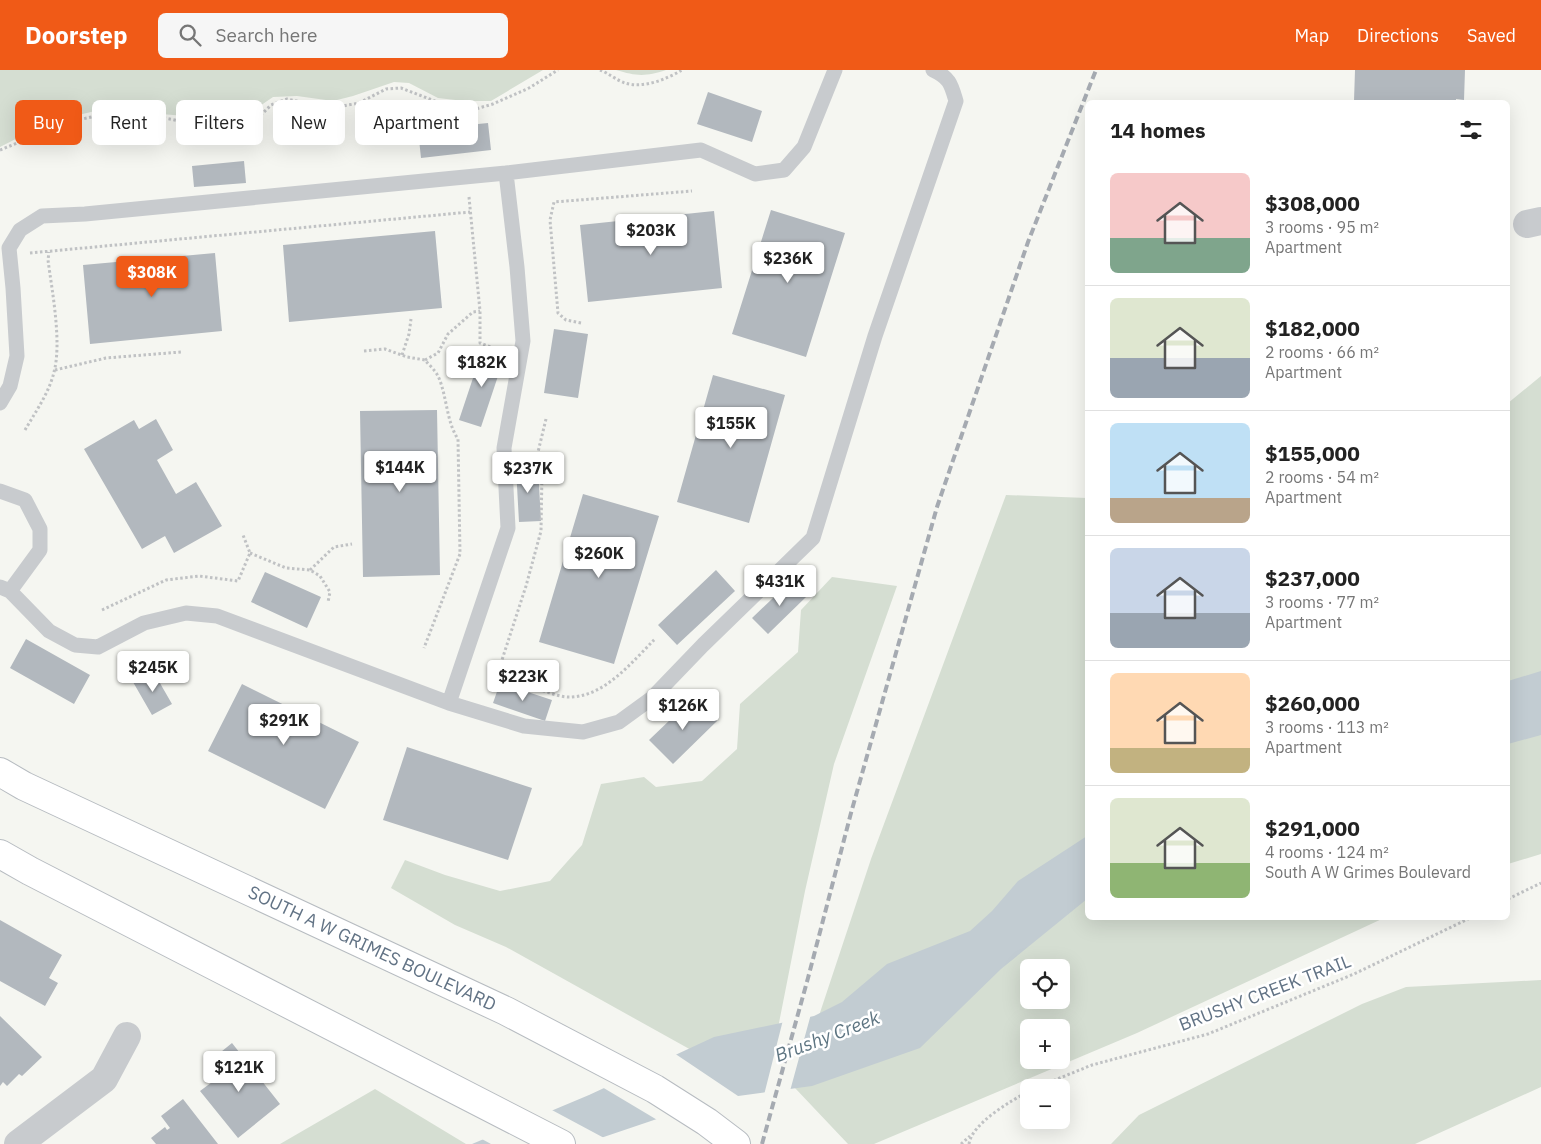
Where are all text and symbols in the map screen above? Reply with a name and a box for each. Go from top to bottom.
search box [158,13,508,58]
text: Doorstep [25,19,128,51]
icon: search [176,21,204,49]
text: Search here [216,23,317,47]
text: Map [1294,24,1329,47]
text: Directions [1357,24,1439,47]
text: Saved [1467,24,1516,47]
chip: Buy [15,100,82,145]
chip: Rent [92,100,166,145]
chip: Filters [176,100,263,145]
chip: New [273,100,345,145]
chip: Apartment [355,100,478,145]
text: 14 homes [1110,116,1206,144]
icon: filters [1457,116,1485,144]
text: $308,000 [1265,189,1360,217]
icon: home [1150,193,1210,253]
pin: $203K [616,214,686,256]
text: 3 rooms · 95 m² [1265,217,1379,237]
text: $203K [626,220,676,240]
text: Apartment [1265,237,1342,257]
pin: $236K [753,242,823,284]
text: $236K [763,248,813,268]
pin: $308K [117,256,187,298]
text: $308K [127,262,177,282]
text: $182,000 [1265,314,1360,342]
icon: home [1150,318,1210,378]
text: 2 rooms · 66 m² [1265,342,1379,362]
pin: $182K [447,346,517,388]
text: $182K [457,352,507,372]
text: Apartment [1265,362,1342,382]
pin: $155K [696,406,766,449]
text: $155K [706,413,756,433]
text: $155,000 [1265,439,1360,467]
icon: home [1150,443,1210,503]
pin: $144K [365,450,435,493]
pin: $237K [493,452,563,494]
text: $144K [375,457,425,477]
text: $237K [503,458,553,478]
text: 2 rooms · 54 m² [1265,467,1379,487]
text: Apartment [1265,487,1342,507]
pin: $260K [564,536,634,579]
text: $260K [574,543,624,563]
pin: $431K [745,564,815,607]
text: $237,000 [1265,564,1360,592]
icon: home [1150,568,1210,628]
text: $431K [755,571,805,591]
text: 3 rooms · 77 m² [1265,592,1379,612]
text: Apartment [1265,612,1342,632]
pin: $245K [118,650,188,693]
text: $245K [128,657,178,677]
pin: $223K [488,660,558,702]
text: $223K [498,666,548,686]
pin: $126K [648,688,718,731]
text: $260,000 [1265,689,1360,717]
icon: home [1150,693,1210,753]
text: $126K [658,695,708,715]
pin: $291K [249,704,319,746]
text: $291K [259,710,309,730]
text: 3 rooms · 113 m² [1265,717,1389,737]
text: Apartment [1265,737,1342,757]
text: $291,000 [1265,814,1360,842]
icon: home [1150,818,1210,878]
text: 4 rooms · 124 m² [1265,842,1389,862]
text: South A W Grimes Boulevard [1265,862,1471,882]
street label: SOUTH A W GRIMES BOULEVARD [245,880,500,1016]
street label: BRUSHY CREEK TRAIL [1176,949,1354,1036]
map controls [1020,959,1070,1129]
button: locate [1020,959,1070,1009]
water label: Brushy Creek [771,1005,884,1067]
button: + [1020,1019,1070,1069]
pin: $121K [204,1050,274,1093]
text: $121K [214,1057,264,1077]
button: − [1020,1079,1070,1129]

